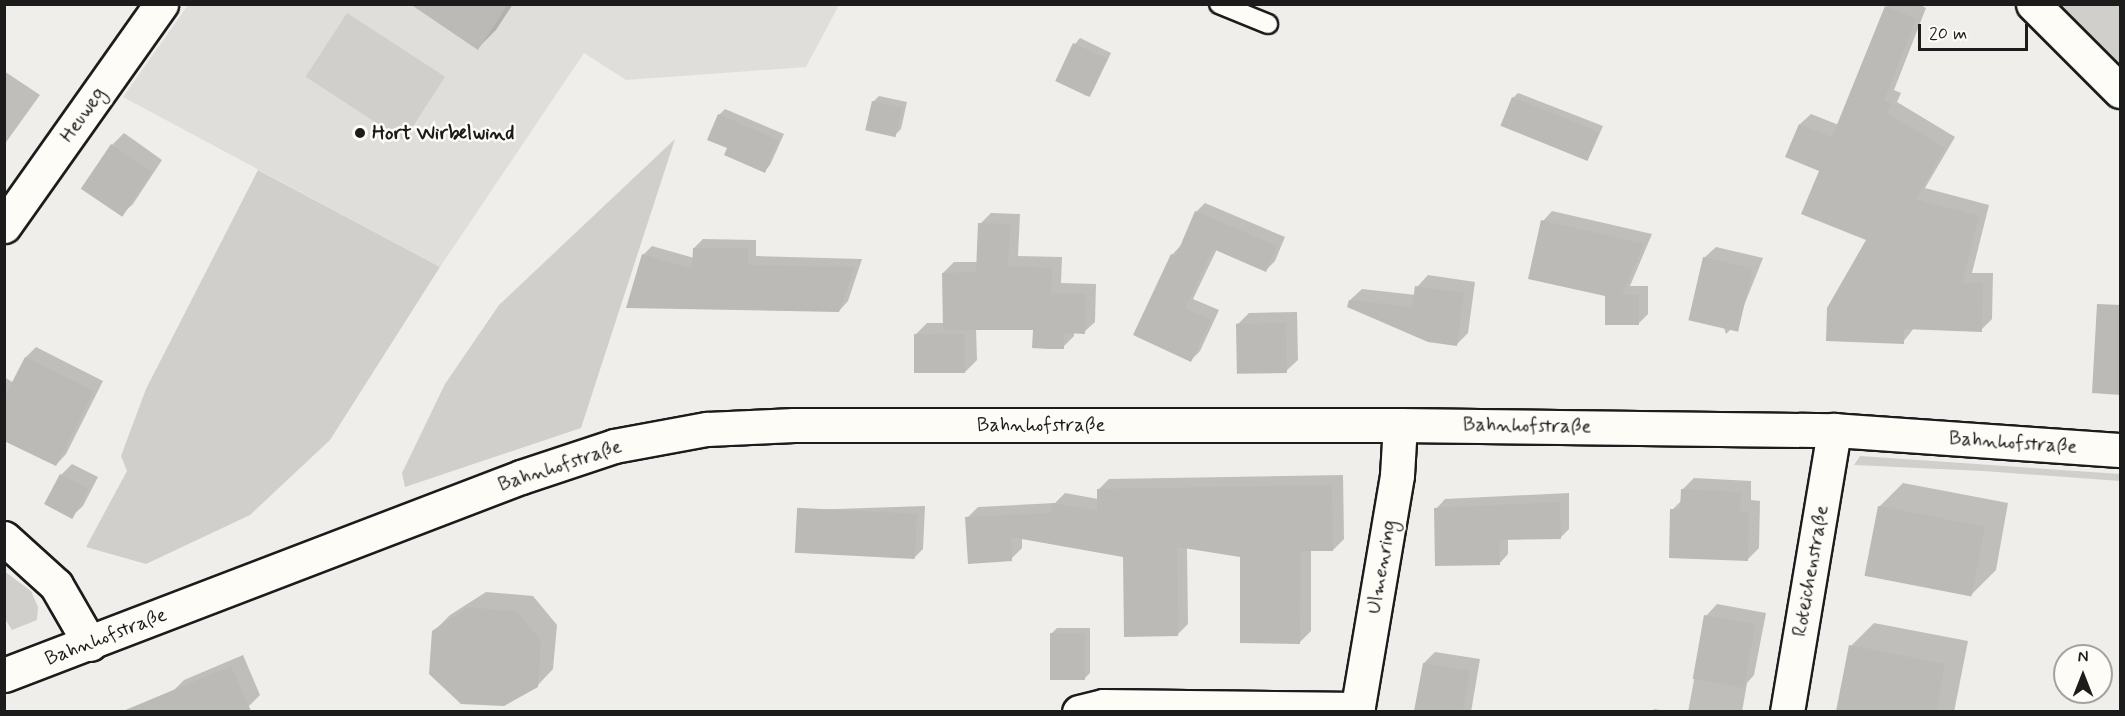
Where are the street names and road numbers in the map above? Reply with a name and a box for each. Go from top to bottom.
street label: Heuweg [55,83,111,147]
street label: Bahnhofstraße [977,413,1105,437]
street label: Bahnhofstraße [1463,413,1591,439]
street label: Bahnhofstraße [1948,427,2078,459]
street label: Bahnhofstraße [495,435,625,497]
street label: Roteichenstraße [1788,503,1834,639]
street label: Ulmenring [1362,518,1402,616]
street label: Bahnhofstraße [42,603,170,671]

